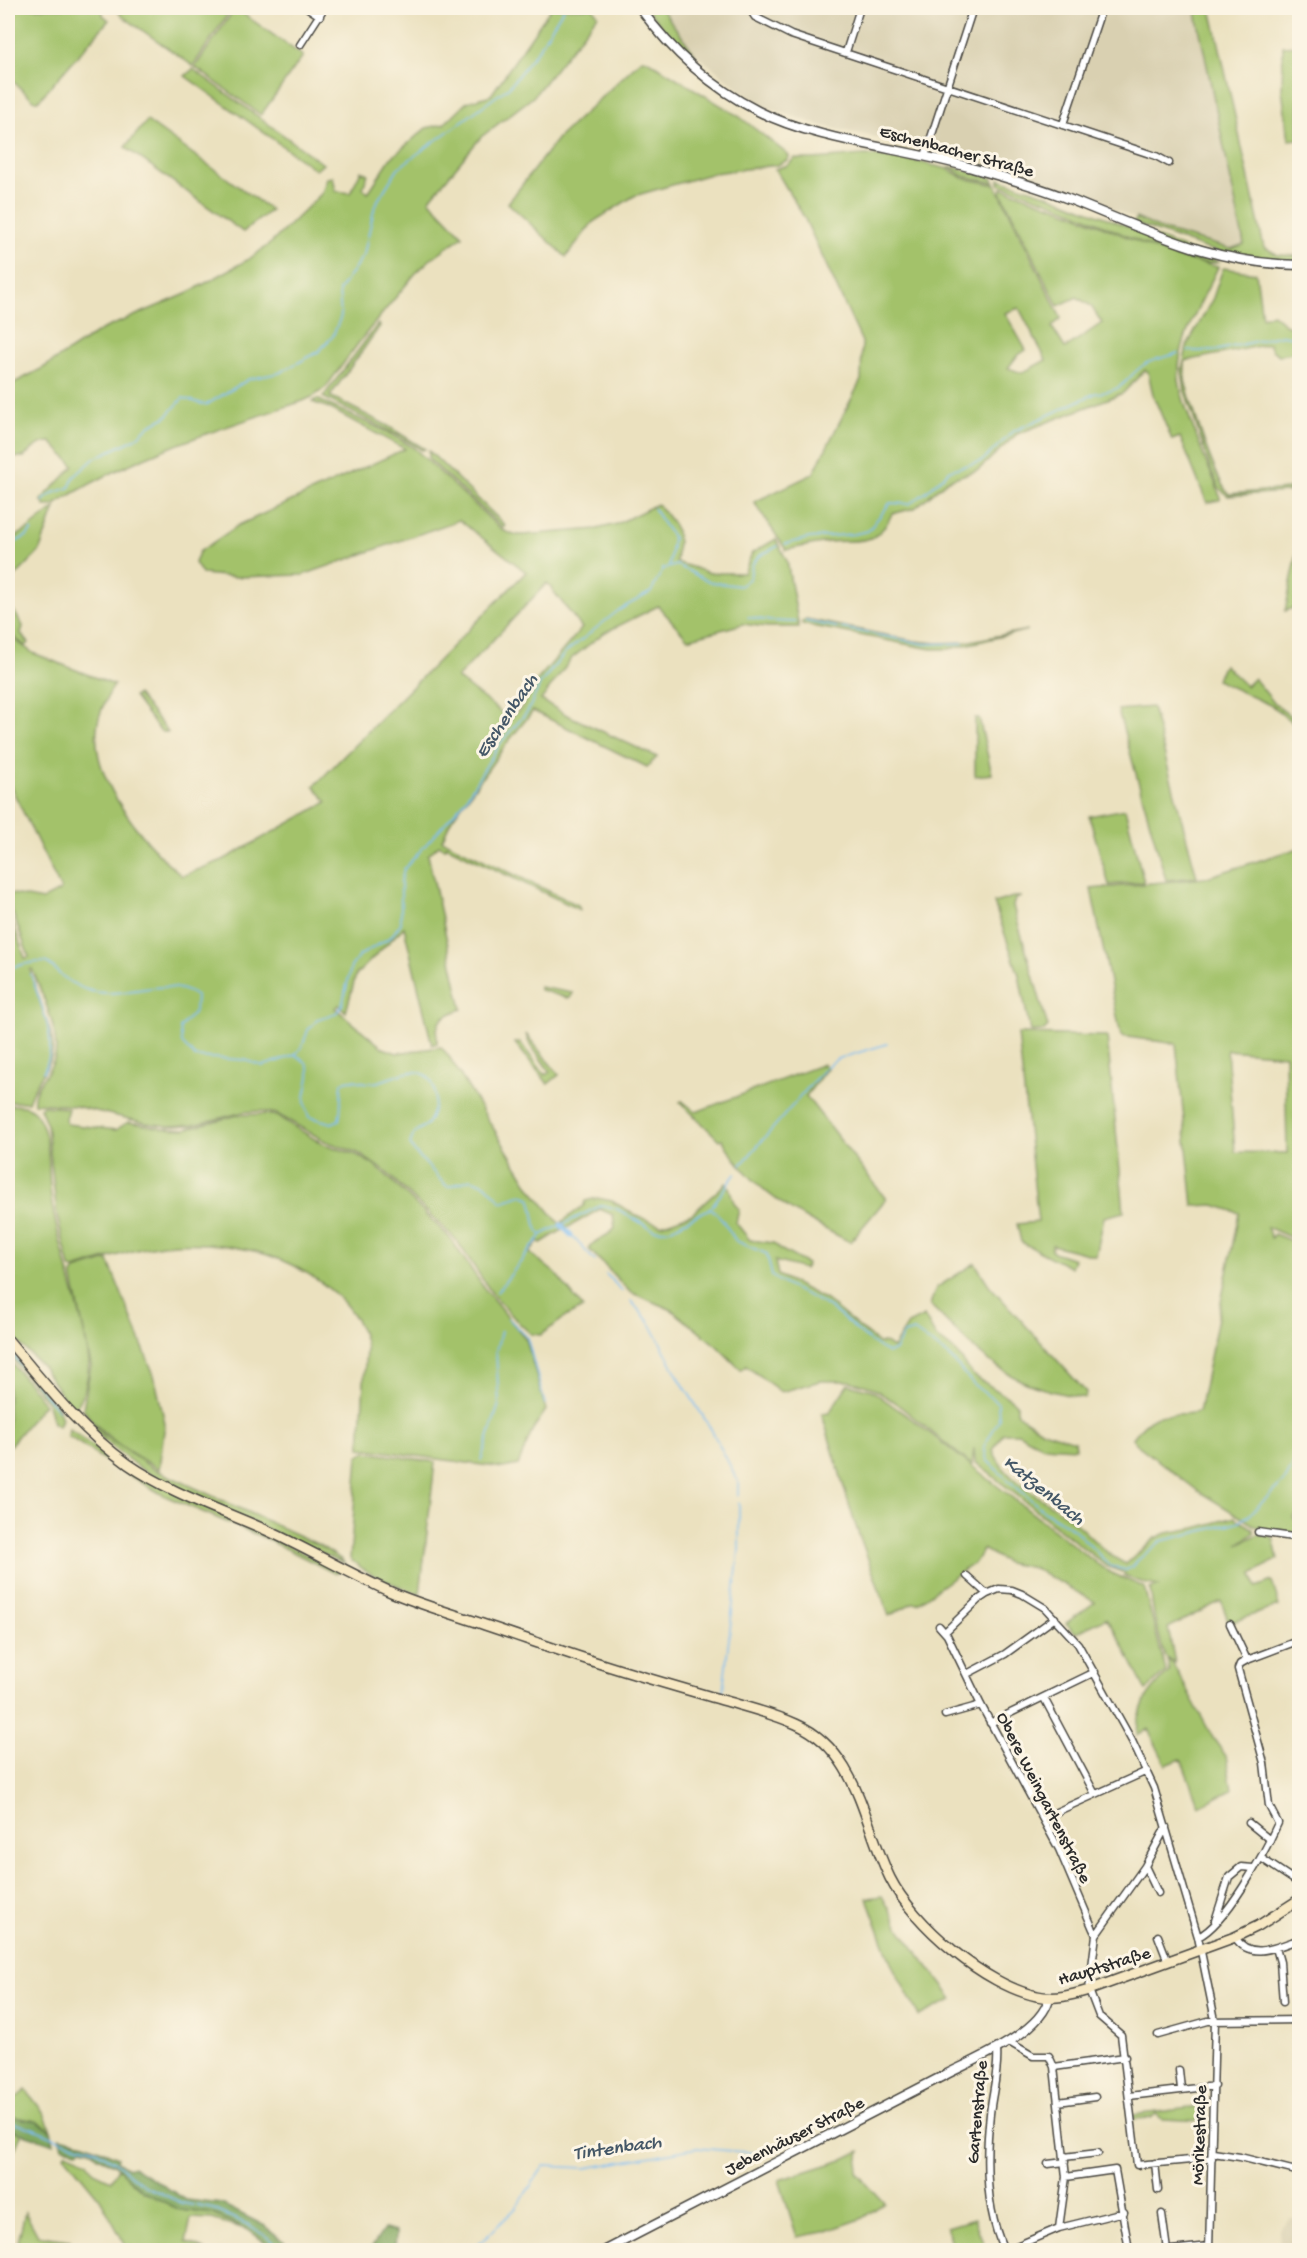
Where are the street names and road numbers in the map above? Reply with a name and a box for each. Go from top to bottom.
street label: Eschenbacher Straße [877,122,1037,183]
street label: Obere Weingartenstraße [991,1709,1095,1888]
street label: Hauptstraße [1056,1943,1154,1991]
street label: Gartenstraße [964,2059,994,2165]
street label: Mörikestraße [1188,2084,1213,2185]
street label: Jebenhäuser Straße [722,2093,869,2181]

